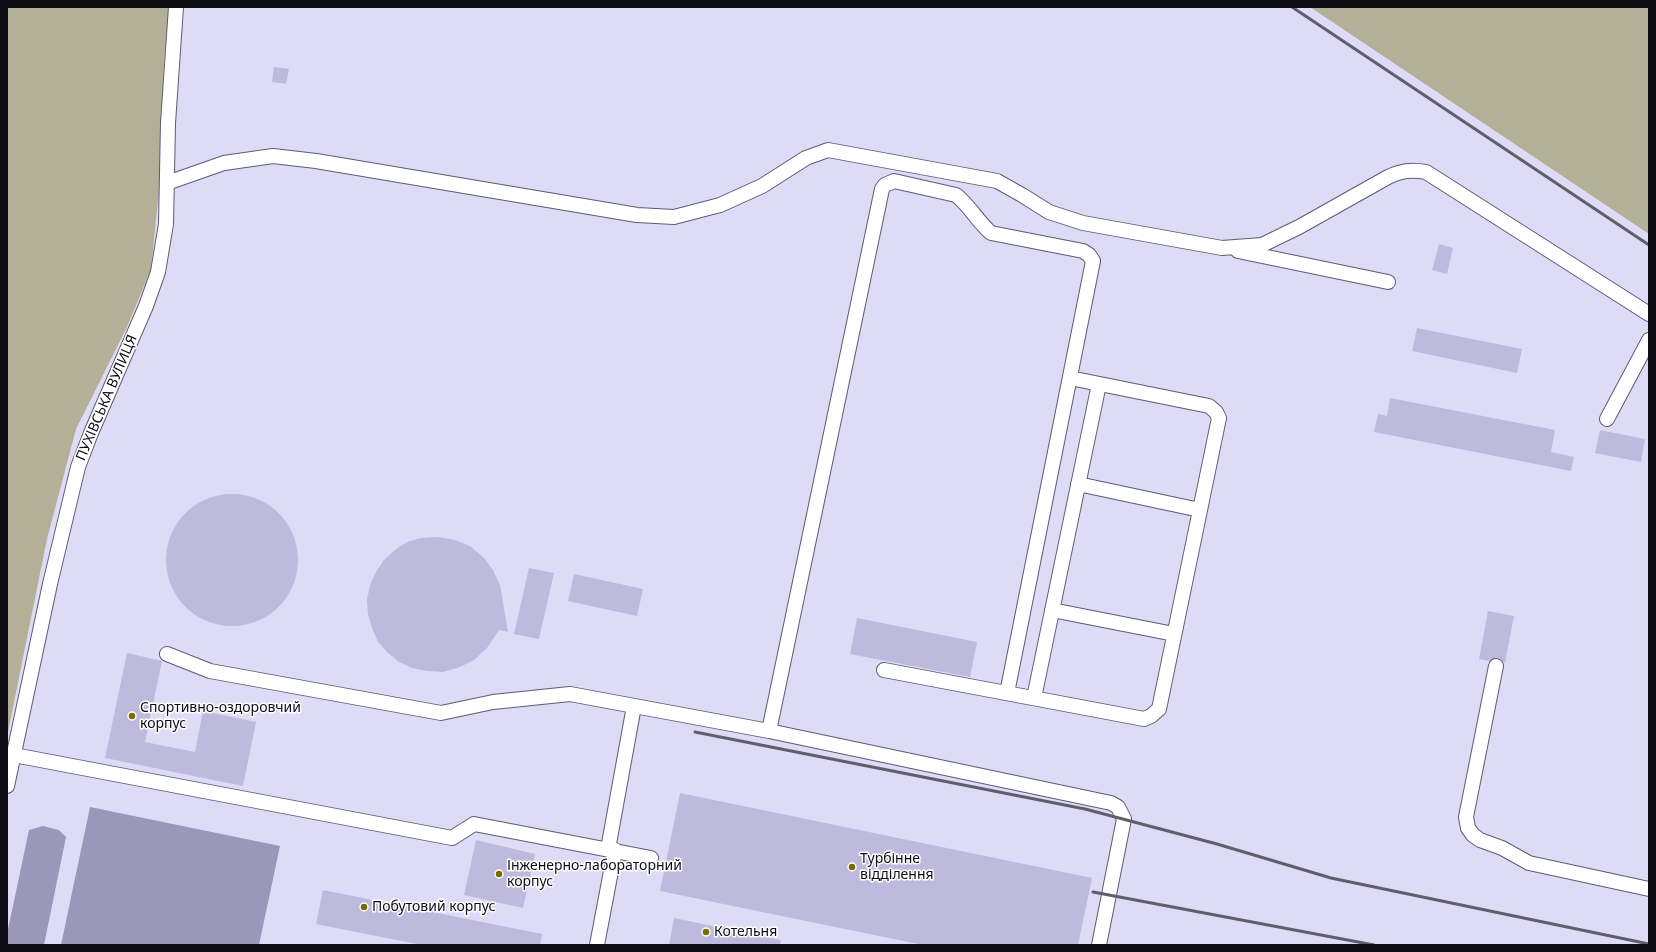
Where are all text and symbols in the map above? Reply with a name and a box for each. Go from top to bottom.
street label: ПУХІВСЬКА ВУЛИЦЯ [73,333,141,463]
place label: Спортивно-оздоровчий корпус [140,700,301,732]
marker: Спортивно-оздоровчий корпус [127,711,137,721]
place label: Турбінне відділення [860,851,934,884]
place label: Інженерно-лабораторний корпус [507,858,682,890]
marker: Турбінне відділення [847,862,857,872]
marker: Інженерно-лабораторний корпус [494,869,504,879]
place label: Побутовий корпус [372,899,495,915]
marker: Побутовий корпус [359,902,369,912]
place label: Котельня [714,924,777,940]
marker: Котельня [701,927,711,937]

